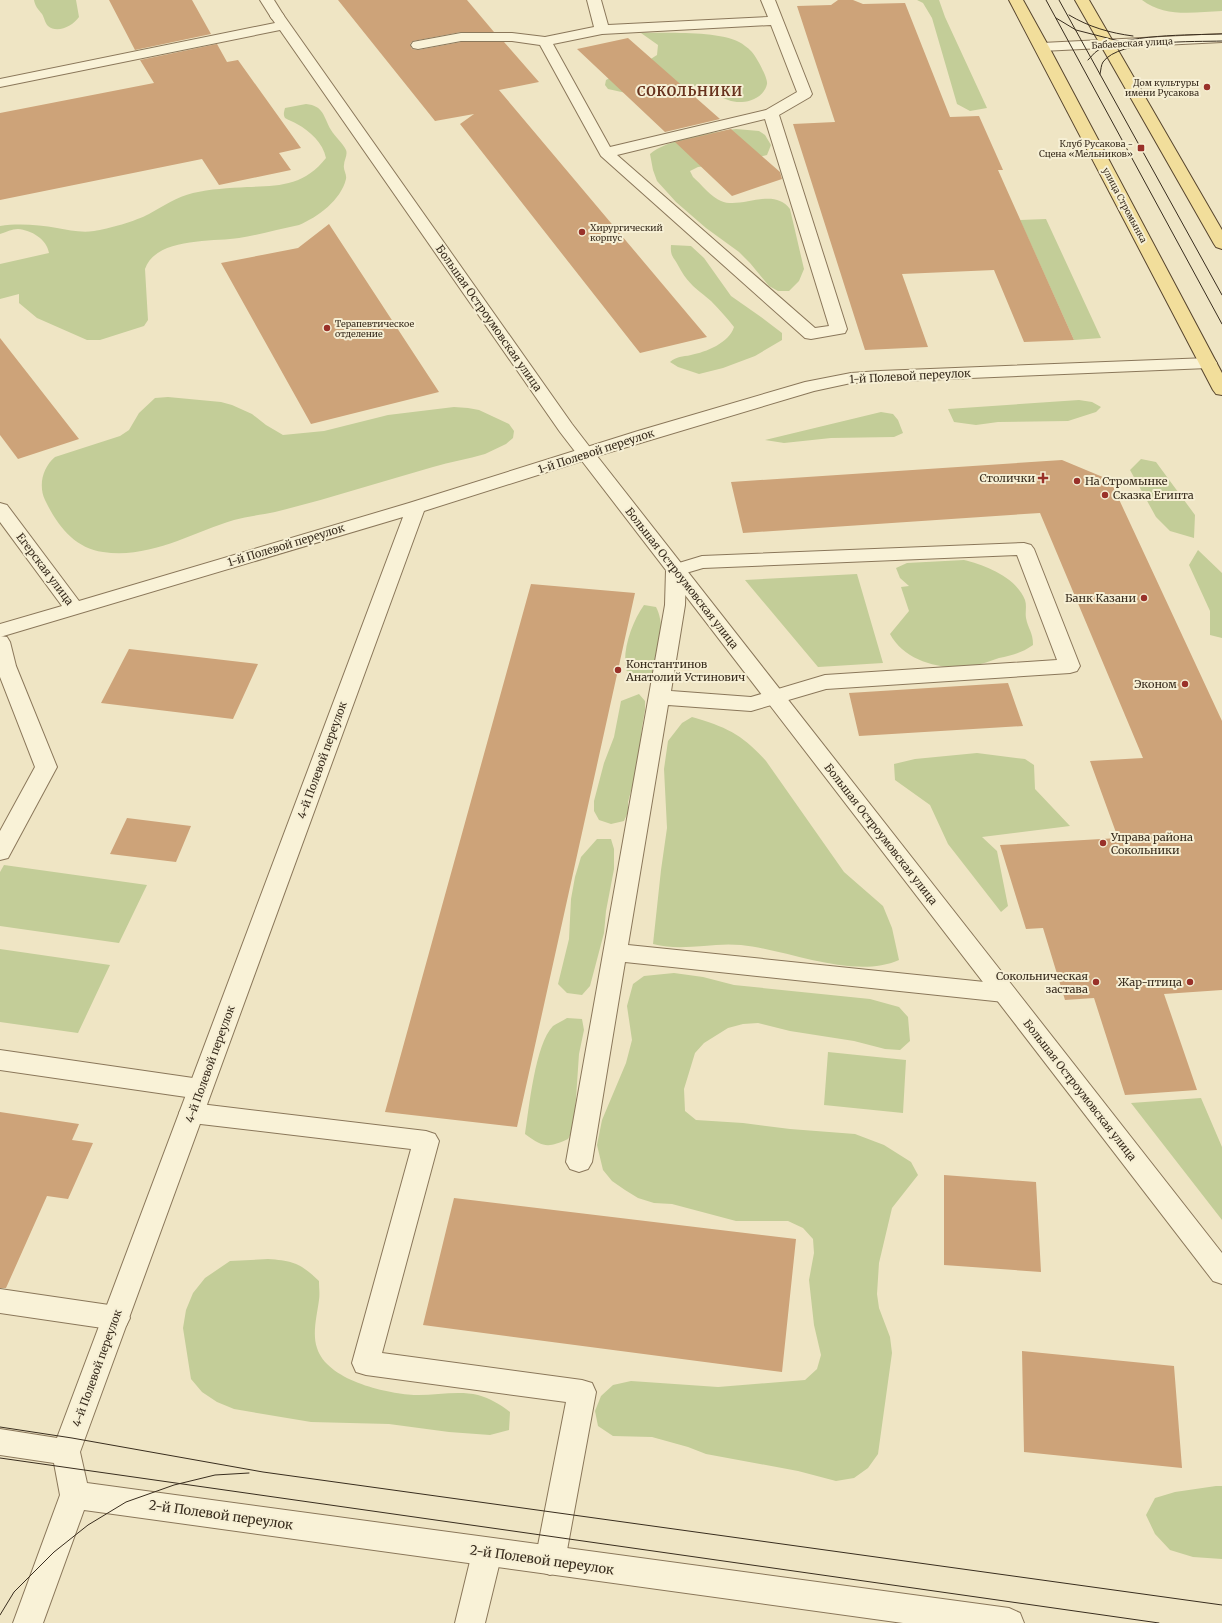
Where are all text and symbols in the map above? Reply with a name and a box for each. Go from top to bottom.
street label: Бабаевская улица [1091,35,1173,51]
place label: Дом культуры имени Русакова [1125,77,1199,98]
marker: Дом культуры имени Русакова [1202,82,1212,92]
district label: СОКОЛЬНИКИ [637,83,743,100]
place label: Клуб Русакова - Сцена «Мельников» [1039,138,1133,159]
marker: Клуб Русакова - Сцена «Мельников» [1136,143,1146,153]
street label: улица Стромынка [1101,166,1149,245]
place label: Хирургический корпус [590,222,663,243]
marker: Хирургический корпус [577,227,587,237]
street label: Большая Остроумовская улица [433,242,545,394]
place label: Терапевтическое отделение [335,318,415,339]
marker: Терапевтическое отделение [322,323,332,333]
street label: 1-й Полевой переулок [849,366,971,386]
street label: 1-й Полевой переулок [536,426,656,476]
place label: Столички [980,471,1035,485]
marker: Столички [1038,473,1048,483]
place label: На Стромынке [1085,474,1168,488]
marker: На Стромынке [1072,476,1082,486]
place label: Сказка Египта [1113,488,1194,502]
marker: Сказка Египта [1100,490,1110,500]
street label: Большая Остроумовская улица [622,504,742,652]
street label: 1-й Полевой переулок [226,521,346,569]
street label: Егерская улица [13,530,77,608]
place label: Банк Казани [1065,591,1136,605]
marker: Банк Казани [1139,593,1149,603]
place label: Константинов Анатолий Устинович [625,657,745,684]
marker: Константинов Анатолий Устинович [613,665,623,675]
place label: Эконом [1134,677,1177,691]
marker: Эконом [1180,679,1190,689]
street label: 4-й Полевой переулок [294,699,350,821]
street label: Большая Остроумовская улица [821,760,941,908]
place label: Управа района Сокольники [1110,830,1193,857]
marker: Управа района Сокольники [1098,838,1108,848]
place label: Сокольническая застава [996,969,1088,996]
place label: Жар-птица [1118,975,1182,989]
marker: Сокольническая застава [1091,977,1101,987]
marker: Жар-птица [1185,977,1195,987]
street label: 4-й Полевой переулок [182,1003,238,1125]
street label: Большая Остроумовская улица [1020,1016,1140,1164]
street label: 4-й Полевой переулок [69,1307,125,1429]
street label: 2-й Полевой переулок [148,1496,295,1534]
street label: 2-й Полевой переулок [469,1541,616,1579]

